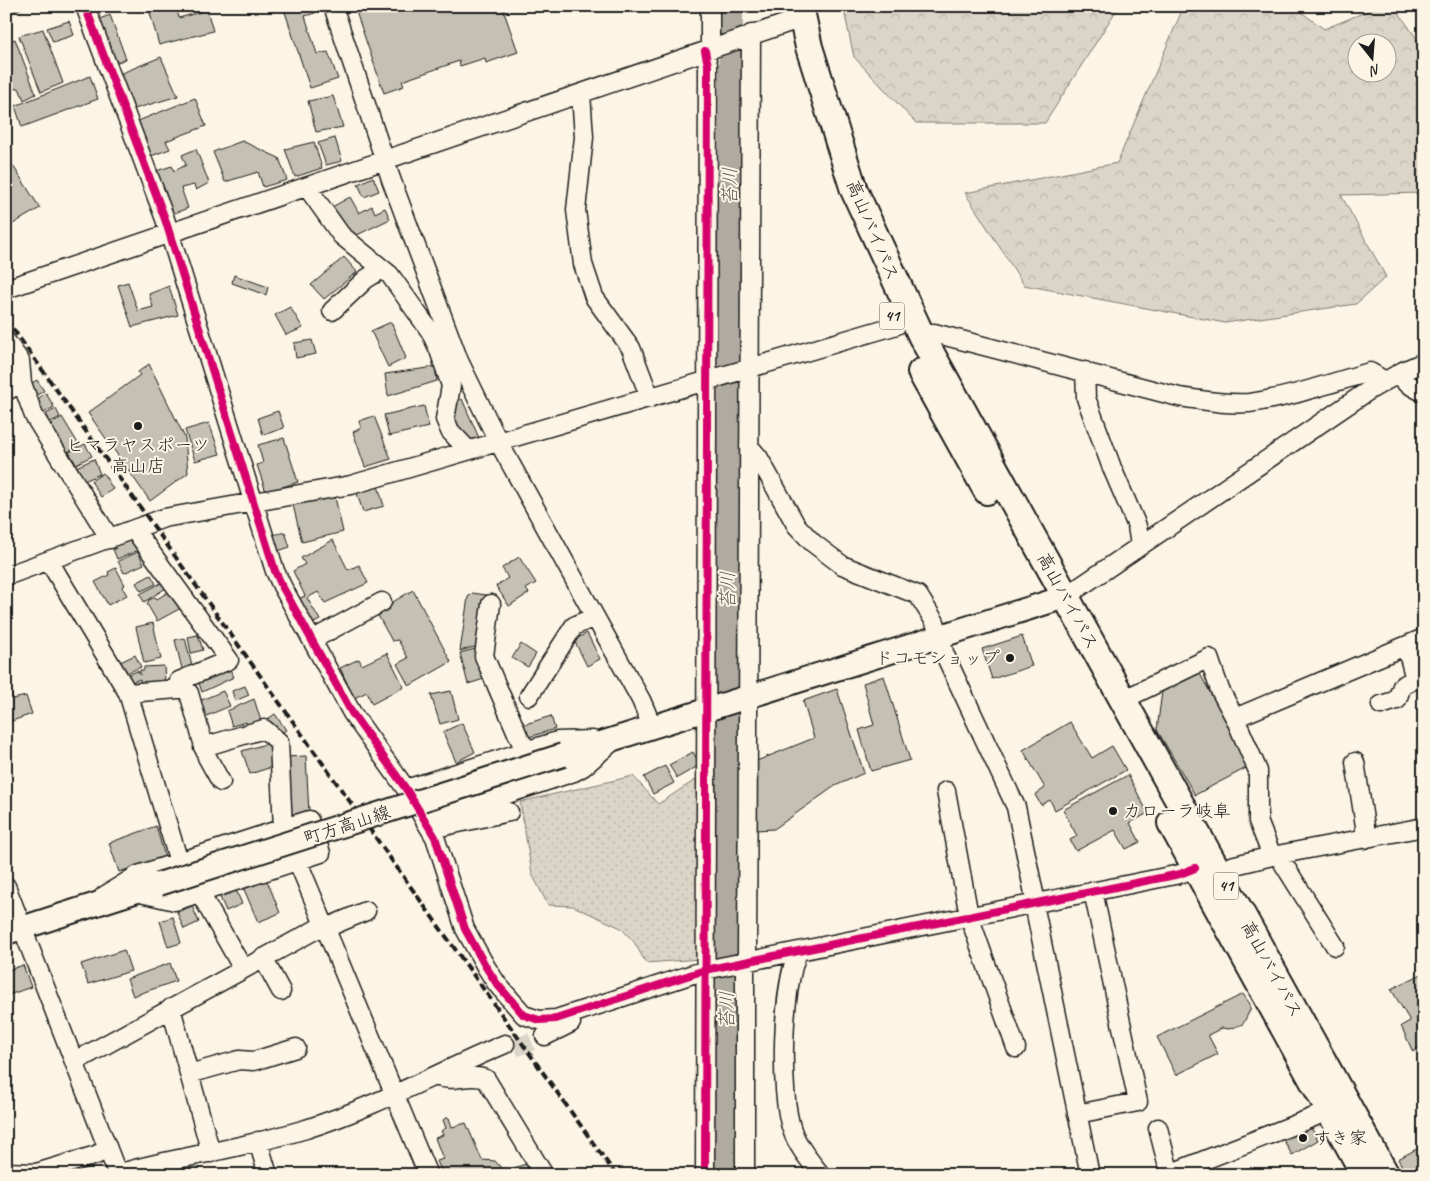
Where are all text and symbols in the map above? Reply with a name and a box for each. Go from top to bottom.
north arrow [1348,32,1398,82]
text: N [1367,61,1382,80]
water label: 苔川 [718,167,742,205]
street label: 高山バイパス [842,176,904,284]
road number: 41 [880,302,904,330]
marker: ヒマラヤスポーツ 高山店 [132,420,144,432]
place label: ヒマラヤスポーツ 高山店 [66,434,210,477]
street label: 高山バイパス [1032,549,1104,653]
water label: 苔川 [716,571,740,609]
place label: ドコモショップ [875,647,1000,669]
marker: ドコモショップ [1004,652,1016,664]
place label: カローラ岐阜 [1123,800,1231,822]
street label: 町方高山線 [301,801,393,849]
marker: カローラ岐阜 [1107,805,1119,817]
road number: 41 [1214,872,1238,899]
street label: 高山バイパス [1236,917,1308,1021]
water label: 苔川 [715,991,739,1029]
place label: すき家 [1313,1127,1367,1149]
marker: すき家 [1297,1132,1309,1144]

